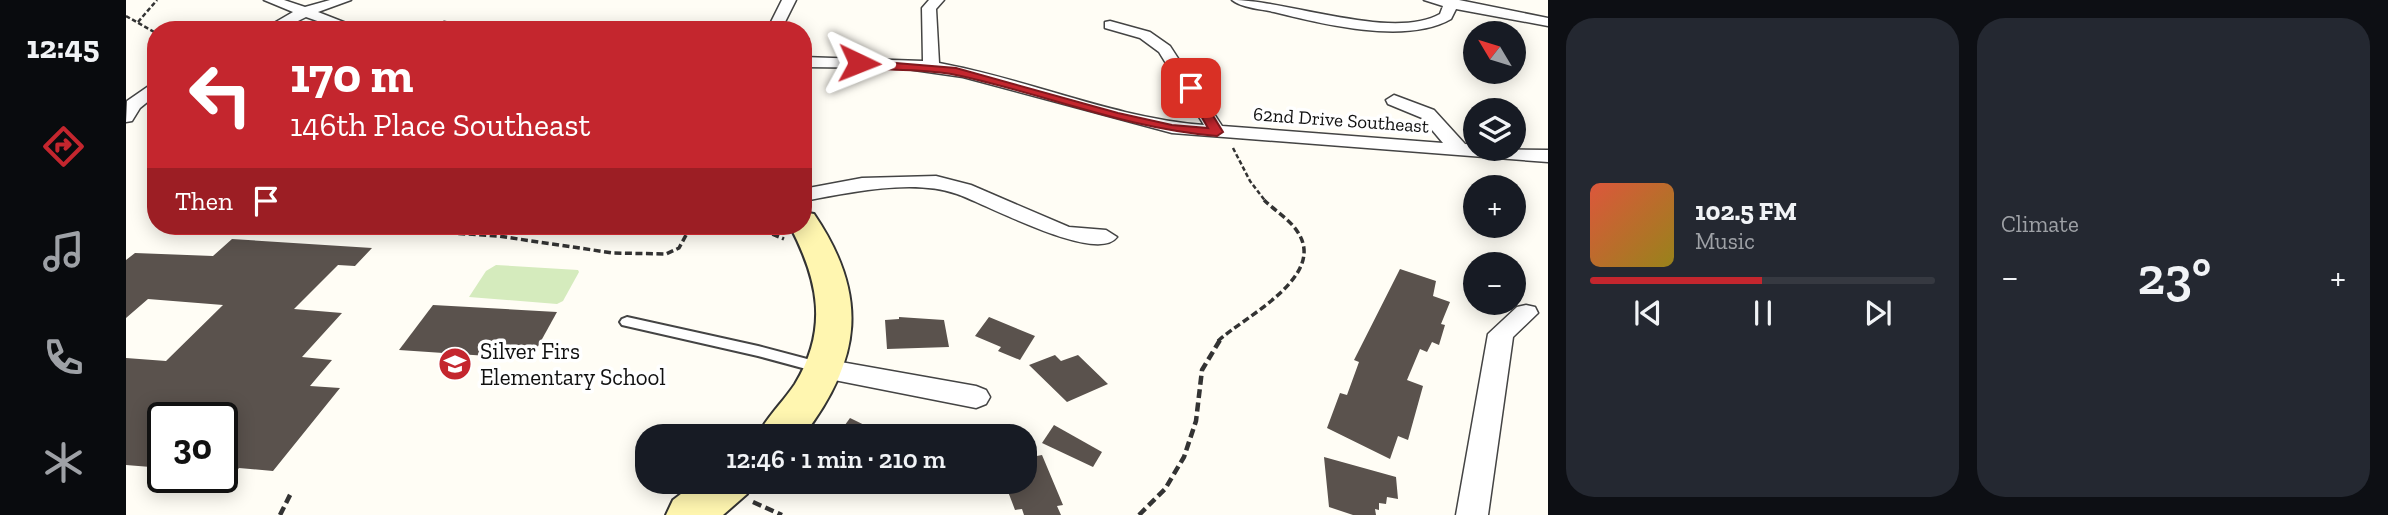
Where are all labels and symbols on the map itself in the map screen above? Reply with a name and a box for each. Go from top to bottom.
north arrow [1463,21,1526,84]
position arrow [822,26,896,100]
pin [1161,58,1221,118]
street label: 62nd Drive Southeast [1252,102,1430,138]
place label: Silver Firs Elementary School [480,337,666,391]
school or university icon: Silver Firs Elementary School [436,345,474,383]
speed limit sign: 30 [147,402,238,493]

